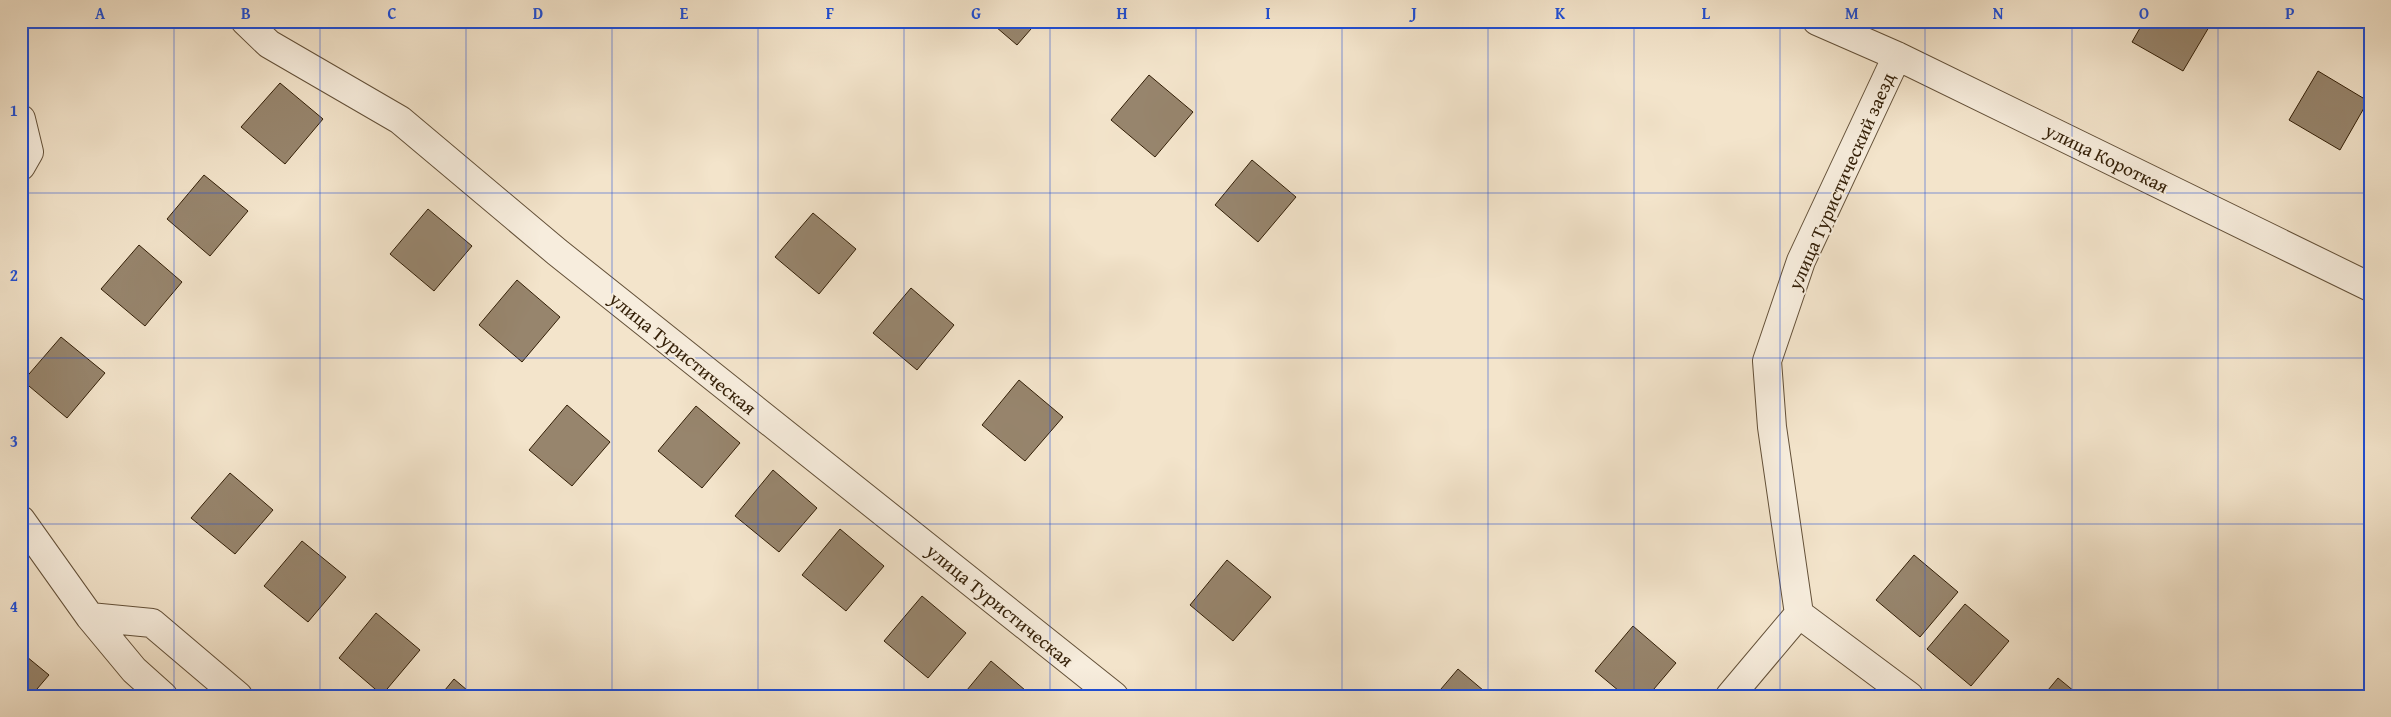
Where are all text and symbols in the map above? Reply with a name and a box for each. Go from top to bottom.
text: A [95,1,106,25]
text: B [241,1,251,25]
text: C [387,1,397,25]
text: D [533,1,543,25]
text: E [680,1,689,25]
text: F [826,1,834,25]
text: G [971,1,981,25]
text: H [1116,1,1128,25]
text: I [1265,1,1271,25]
text: J [1408,1,1417,25]
text: K [1555,1,1566,25]
text: L [1702,1,1711,25]
text: M [1845,1,1859,25]
text: N [1993,1,2004,25]
text: O [2139,1,2149,25]
text: P [2285,1,2295,25]
street label: улица Туристический заезд [1780,68,1902,295]
text: 1 [10,98,18,122]
street label: улица Короткая [2039,115,2174,200]
text: 2 [10,263,18,287]
street label: улица Туристическая [603,284,763,421]
text: 3 [10,429,18,453]
street label: улица Туристическая [920,536,1080,673]
text: 4 [10,594,18,618]

